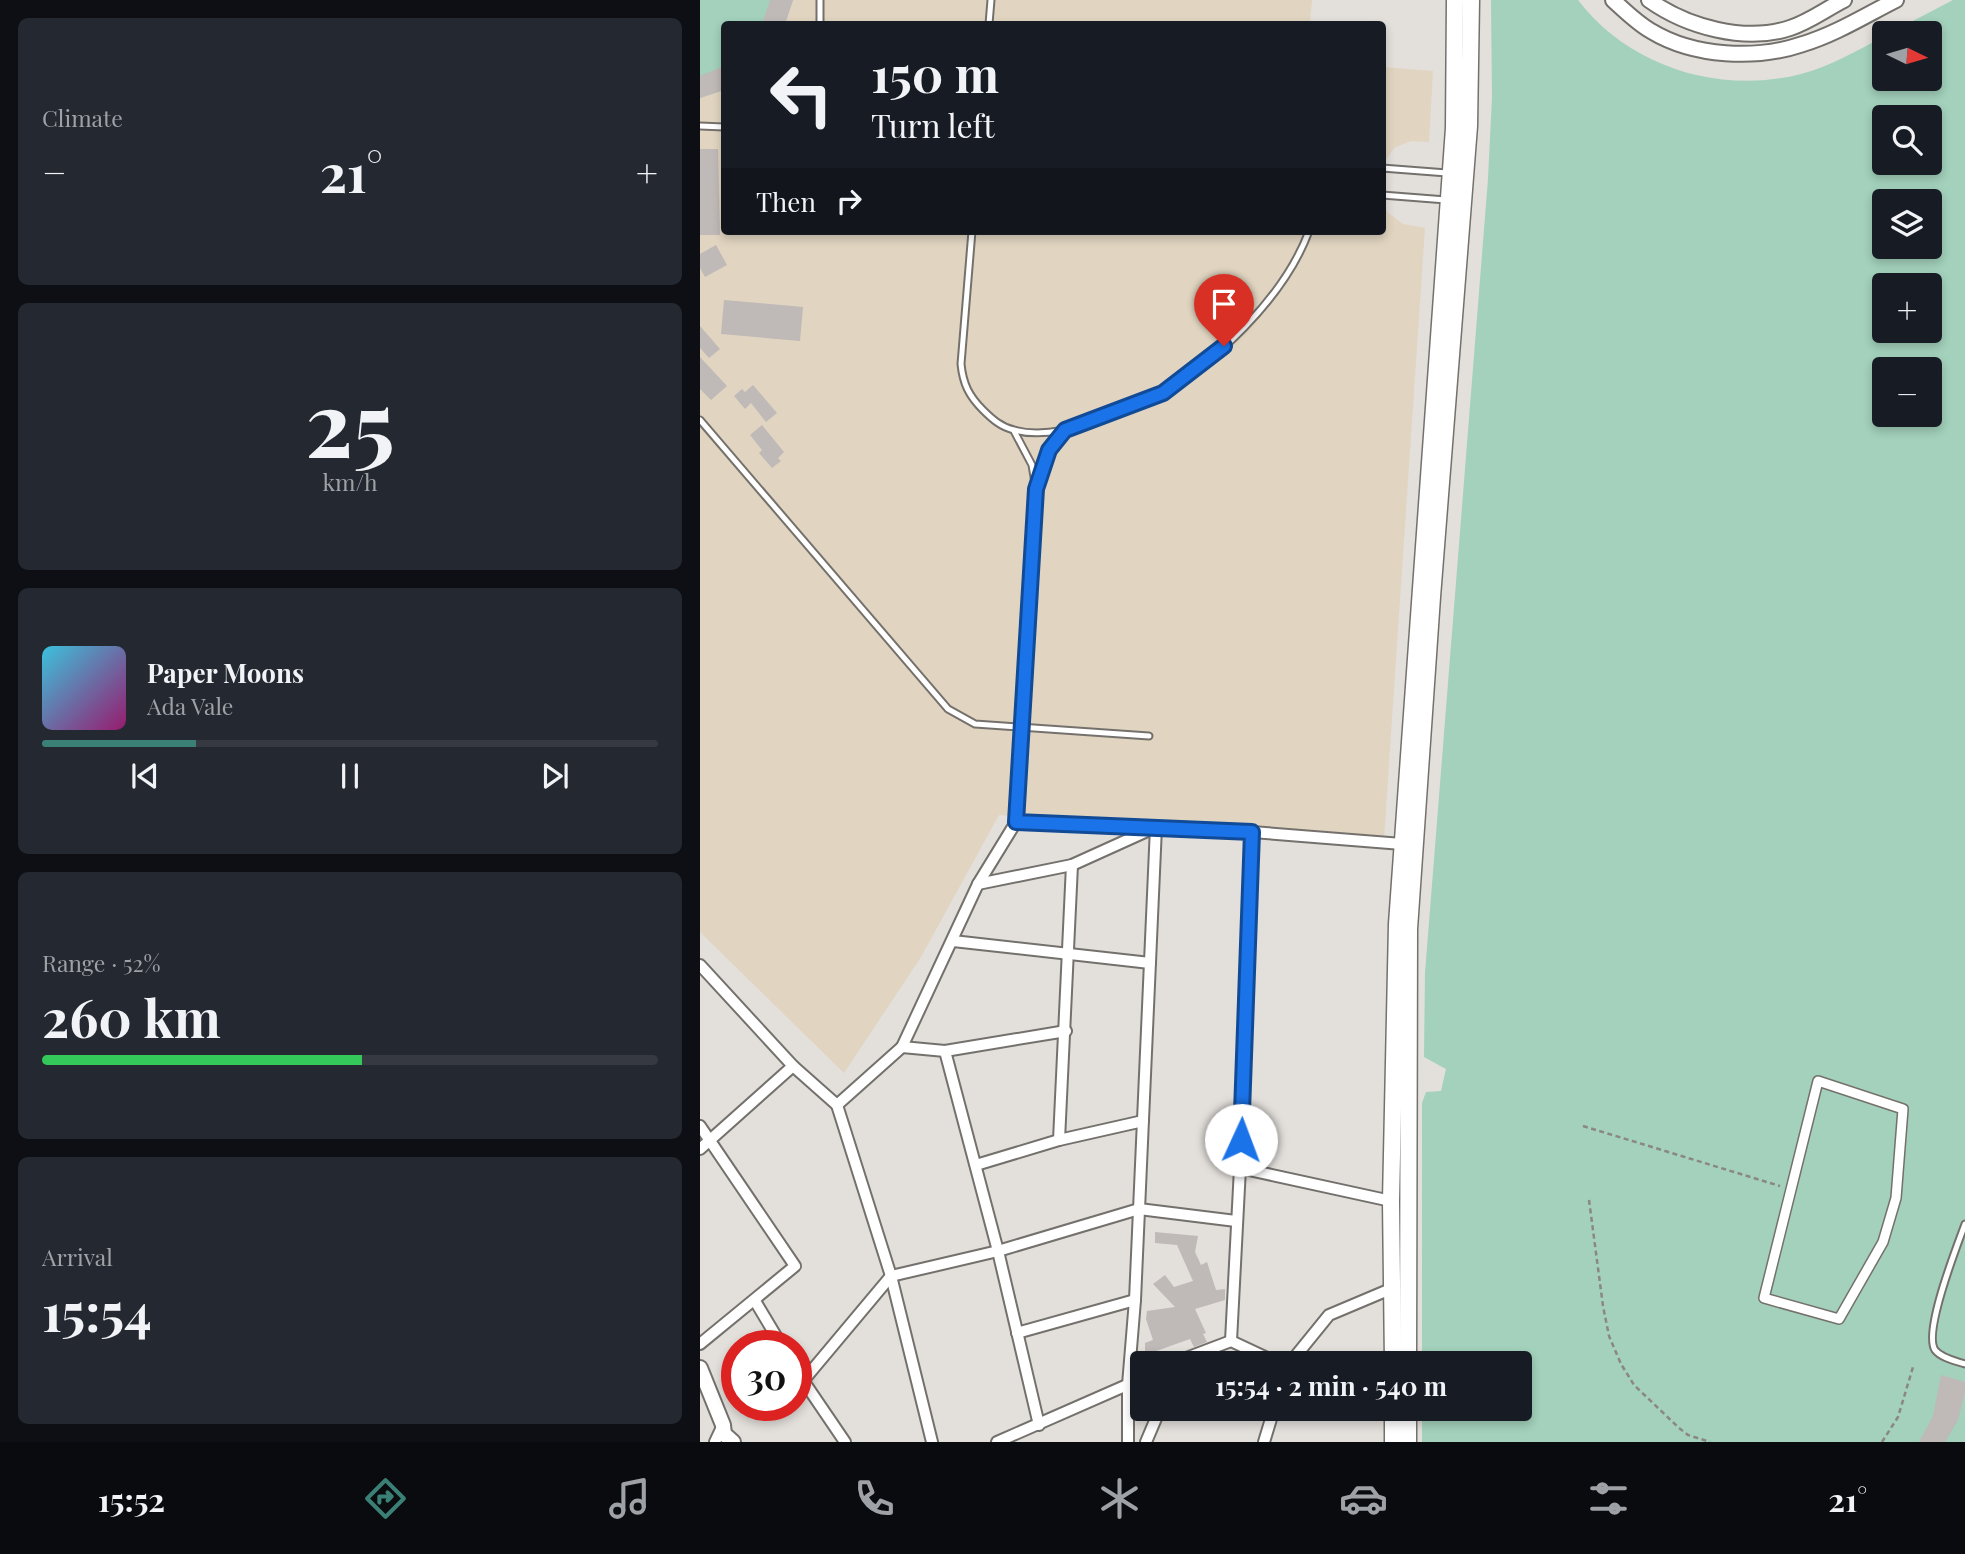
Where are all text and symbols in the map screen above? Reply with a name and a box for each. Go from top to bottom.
north arrow [1872,21,1942,91]
map controls [1872,21,1942,427]
text: 150 m [871,40,999,105]
icon: left [756,49,847,140]
text: Climate [42,102,123,133]
text: Turn left [871,103,995,146]
button: search [1872,105,1942,175]
text: 21° [320,137,383,206]
text: − [42,146,67,197]
text: + [636,146,658,197]
icon: right [830,182,868,220]
text: Then [756,184,816,219]
button: layers [1872,189,1942,259]
button: + [1872,273,1942,343]
pin [1194,274,1254,346]
icon: arrive [1205,285,1243,323]
button: − [1872,357,1942,427]
text: 25 [305,360,395,481]
text: km/h [322,466,378,497]
text: Paper Moons [147,655,304,690]
text: Ada Vale [147,690,234,721]
icon: previous [126,757,164,795]
icon: pause [331,757,369,795]
icon: next [536,757,574,795]
text: Range · 52% [42,947,161,978]
text: 260 km [42,982,221,1051]
position arrow [1204,1103,1278,1177]
text: Arrival [42,1241,113,1272]
text: 15:54 [42,1276,152,1345]
speed limit sign: 30 [721,1330,812,1421]
text: 15:54 · 2 min · 540 m [1215,1368,1447,1403]
icon: directions [361,1474,410,1523]
icon: music [605,1474,654,1523]
icon: phone [850,1474,899,1523]
icon: climate [1095,1474,1144,1523]
icon: car [1339,1474,1388,1523]
icon: filters [1584,1474,1633,1523]
text: 15:52 [98,1477,165,1520]
text: 21° [1828,1477,1867,1520]

